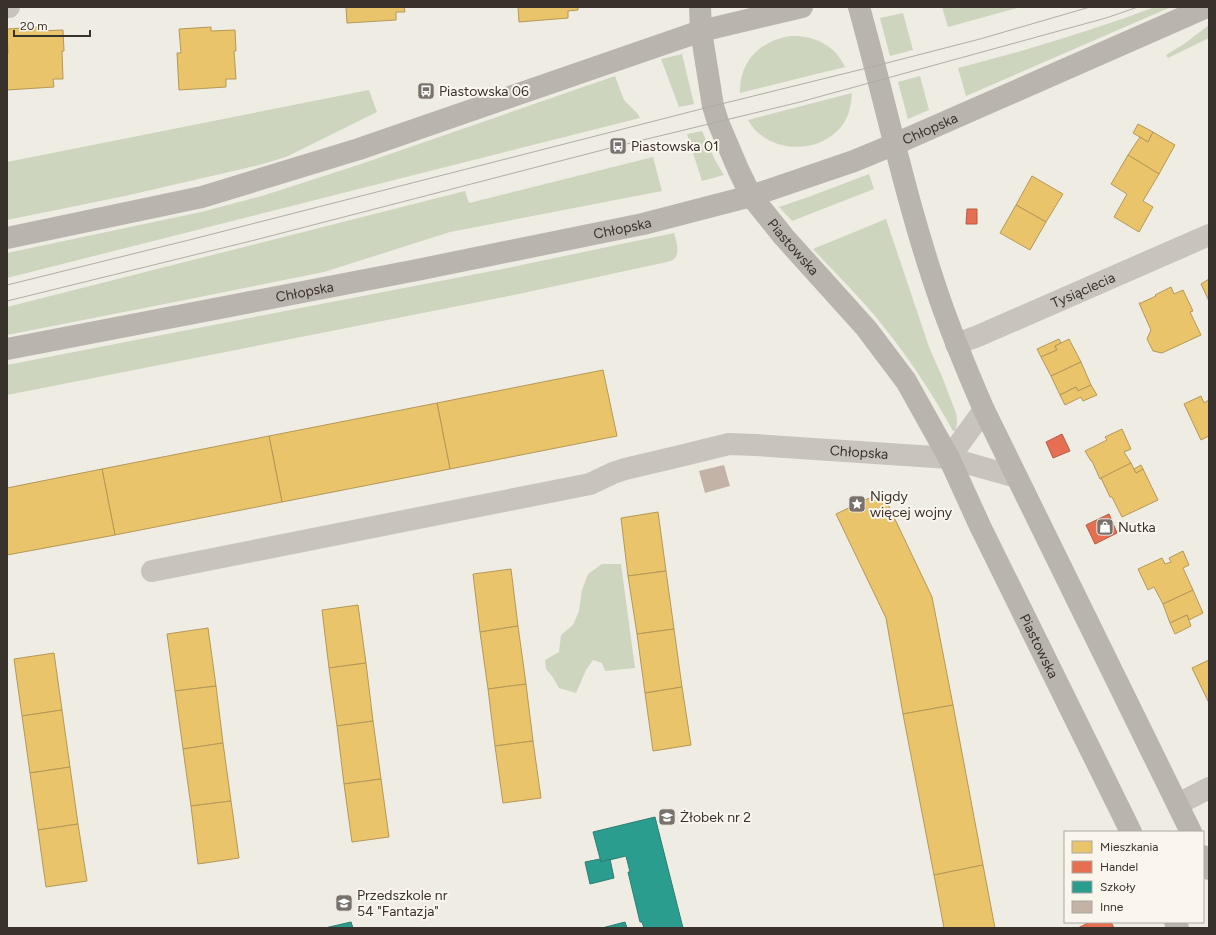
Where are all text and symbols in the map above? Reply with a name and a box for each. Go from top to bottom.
scale bar [14,12,90,38]
text: 20 m [20,19,48,33]
bus stop icon: Piastowska 06 [416,81,436,101]
place label: Piastowska 06 [439,83,529,100]
street label: Chłopska [900,110,960,149]
bus stop icon: Piastowska 01 [608,136,628,156]
place label: Piastowska 01 [631,138,719,155]
street label: Chłopska [592,214,653,243]
street label: Piastowska [764,215,822,279]
street label: Tysiąclecia [1049,269,1118,312]
street label: Chłopska [274,278,335,306]
street label: Chłopska [829,442,889,463]
place label: Nigdy więcej wojny [870,488,953,521]
place icon: Nigdy więcej wojny [847,494,867,514]
shop icon: Nutka [1095,517,1115,537]
place label: Nutka [1118,519,1156,536]
street label: Piastowska [1016,611,1062,681]
school or university icon: Żłobek nr 2 [657,807,677,827]
place label: Żłobek nr 2 [680,809,751,826]
legend [1064,831,1204,923]
text: Mieszkania [1100,840,1158,854]
text: Handel [1100,860,1138,874]
text: Szkoły [1100,880,1136,894]
place label: Przedszkole nr 54 "Fantazja" [357,887,448,920]
school or university icon: Przedszkole nr 54 "Fantazja" [334,893,354,913]
text: Inne [1100,900,1124,914]

